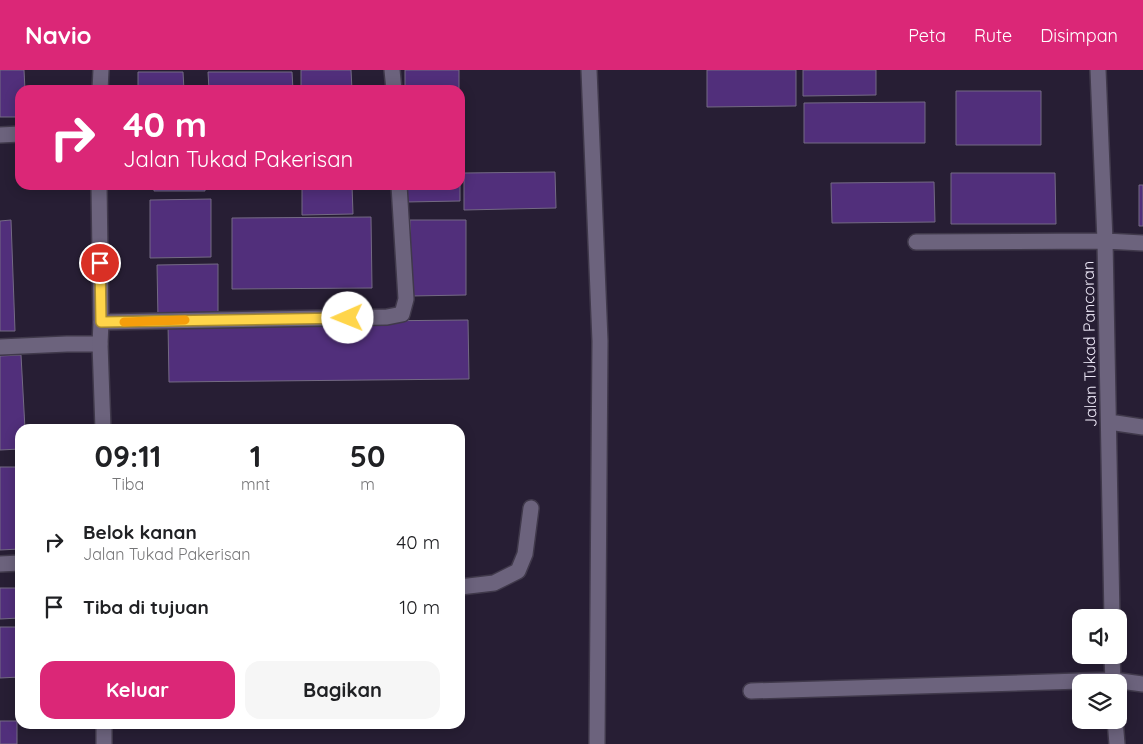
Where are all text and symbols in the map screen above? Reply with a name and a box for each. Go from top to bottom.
text: Navio [25,20,92,50]
text: Peta [908,24,946,47]
text: Rute [974,24,1012,47]
text: Disimpan [1040,24,1118,47]
text: 40 m [123,102,207,146]
icon: right [40,105,105,170]
text: Jalan Tukad Pakerisan [123,145,353,173]
pin [79,242,121,284]
icon: arrive [86,249,114,277]
street label: Jalan Tukad Pancoran [1078,261,1100,427]
position arrow [321,291,373,343]
text: 09:11 [95,437,162,475]
text: 1 [250,437,261,475]
text: 50 [350,437,385,475]
text: Tiba [112,474,144,494]
text: mnt [241,474,270,494]
text: m [360,474,375,494]
text: Belok kanan [83,520,197,544]
icon: right [40,528,68,556]
text: 40 m [396,530,440,554]
text: Jalan Tukad Pakerisan [83,544,251,564]
icon: arrive [40,593,68,621]
text: Tiba di tujuan [83,595,209,619]
text: 10 m [399,595,440,619]
map controls [1072,609,1127,729]
button: sound [1072,609,1127,664]
button: Keluar [40,661,235,719]
button: Bagikan [245,661,440,719]
button: layers [1072,674,1127,729]

